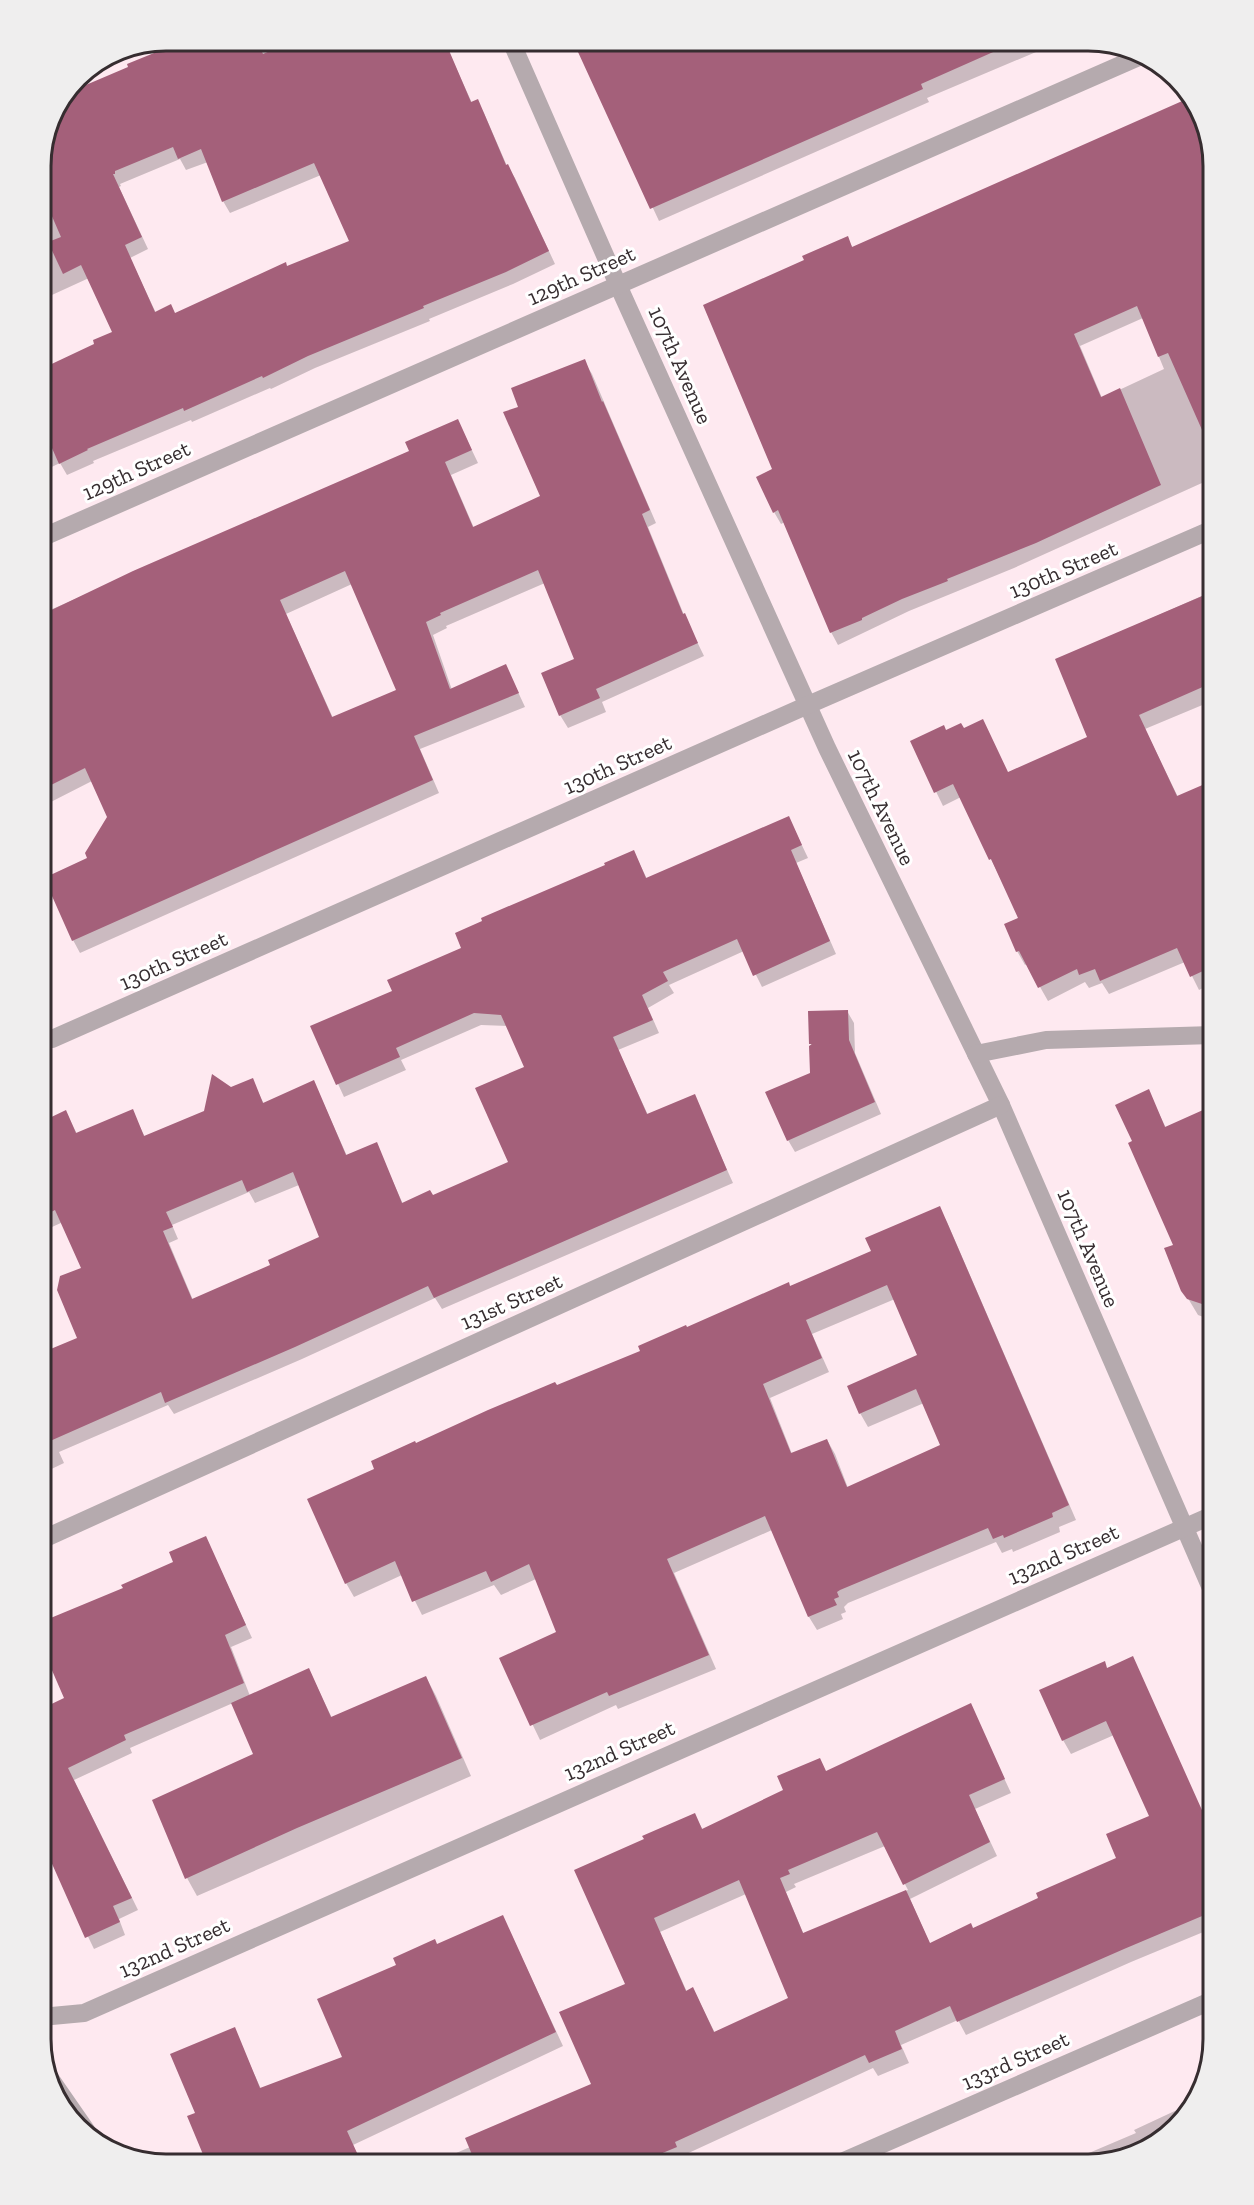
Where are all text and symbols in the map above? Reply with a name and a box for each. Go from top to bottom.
street label: 129th Street [523,239,640,311]
street label: 107th Avenue [643,302,718,428]
street label: 129th Street [78,434,195,506]
street label: 130th Street [1005,534,1122,604]
street label: 130th Street [559,728,676,800]
street label: 107th Avenue [842,745,921,870]
street label: 130th Street [115,924,232,996]
street label: 107th Avenue [1052,1185,1126,1311]
street label: 131st Street [456,1267,567,1336]
street label: 132nd Street [1004,1518,1123,1591]
street label: 132nd Street [560,1714,679,1787]
street label: 132nd Street [115,1911,234,1984]
street label: 133rd Street [958,2025,1074,2096]

